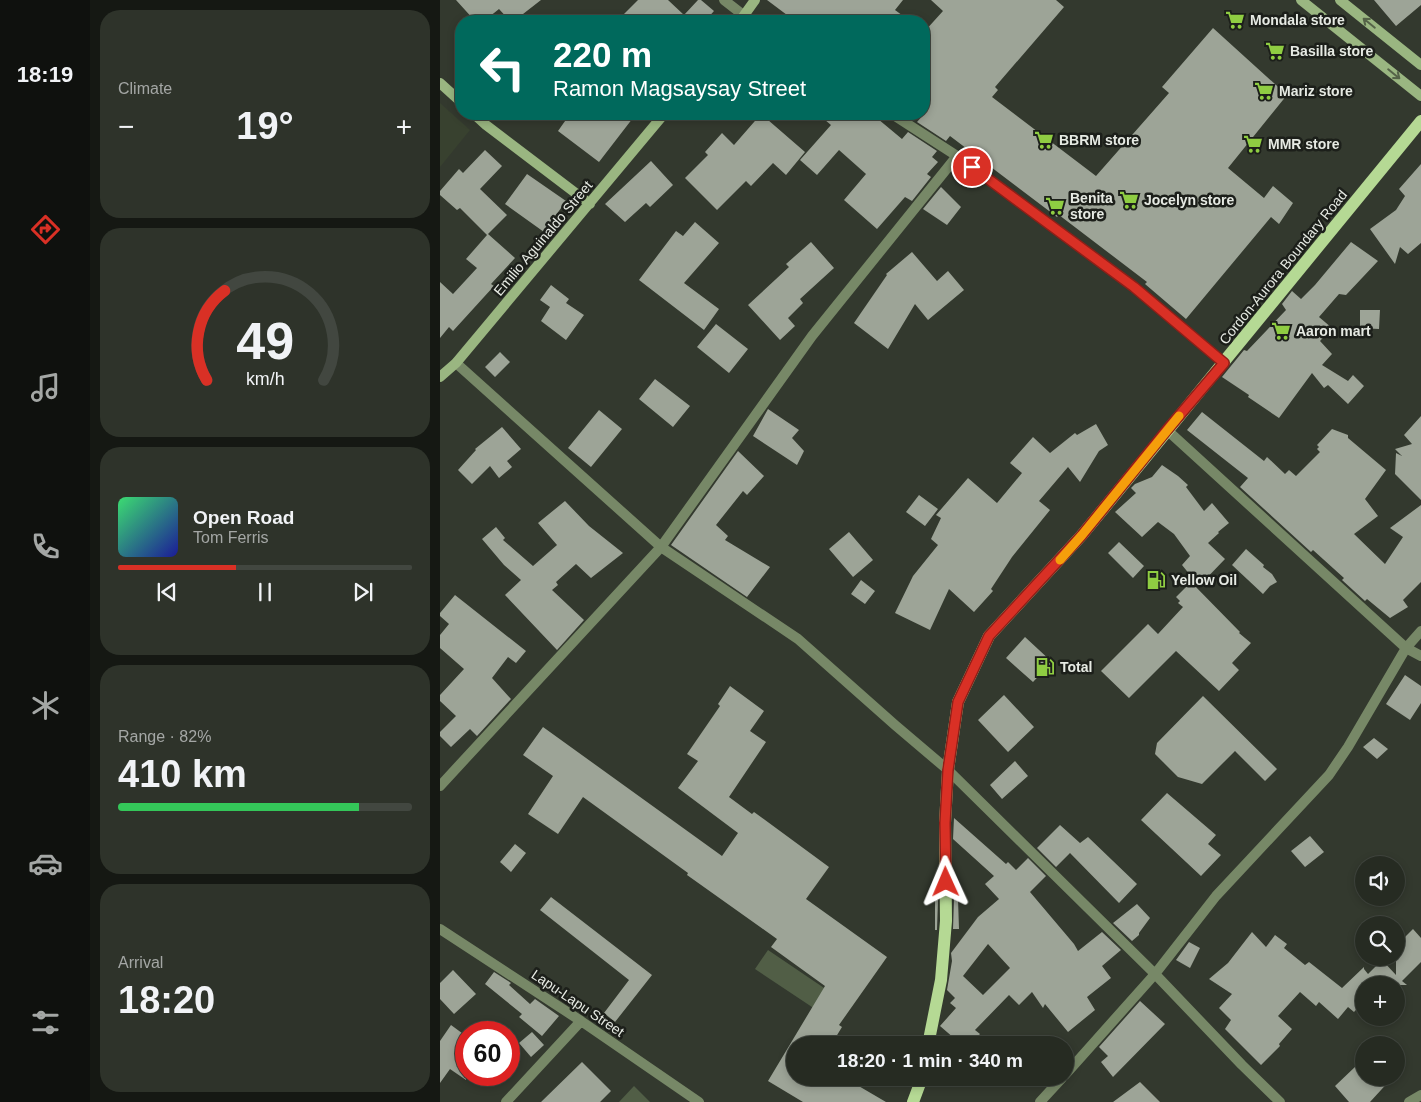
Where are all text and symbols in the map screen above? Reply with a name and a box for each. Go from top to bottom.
supermarket icon: Mondala store [1224,9,1246,31]
place label: Mondala store [1250,12,1345,28]
one-way arrow [1363,18,1376,29]
icon: left [470,35,535,100]
text: 220 m [553,35,652,74]
supermarket icon: Basilla store [1264,40,1286,62]
place label: Basilla store [1290,43,1373,59]
text: 18:19 [17,62,73,87]
one-way arrow [1387,69,1400,80]
text: Ramon Magsaysay Street [553,76,806,101]
text: Climate [118,80,172,97]
supermarket icon: Mariz store [1253,80,1275,102]
place label: Mariz store [1279,83,1353,99]
text: 19° [236,105,294,147]
text: − [118,111,134,142]
text: + [396,111,412,142]
supermarket icon: BBRM store [1033,129,1055,151]
place label: BBRM store [1059,132,1139,148]
supermarket icon: MMR store [1242,133,1264,155]
place label: MMR store [1268,136,1340,152]
pin [951,146,993,188]
icon: arrive [958,153,986,181]
street label: Emilio Aguinaldo Street [490,177,596,299]
street label: Cordon-Aurora Boundary Road [1216,187,1350,347]
supermarket icon: Jocelyn store [1118,189,1140,211]
place label: Benita store [1070,190,1113,222]
place label: Jocelyn store [1144,192,1234,208]
supermarket icon: Benita store [1044,195,1066,217]
icon: directions [28,212,63,247]
text: 49 [236,312,294,370]
supermarket icon: Aaron mart [1270,320,1292,342]
place label: Aaron mart [1296,323,1371,339]
text: km/h [246,369,284,389]
icon: music [28,370,63,405]
text: Open Road [193,507,294,528]
icon: phone [28,529,63,564]
text: Tom Ferris [193,529,269,546]
fuel station icon: Yellow Oil [1145,569,1167,591]
place label: Yellow Oil [1171,572,1237,588]
icon: previous [153,578,181,606]
icon: pause [251,578,279,606]
icon: next [349,578,377,606]
fuel station icon: Total [1034,656,1056,678]
place label: Total [1060,659,1092,675]
icon: climate [28,688,63,723]
text: Range · 82% [118,728,211,745]
text: 410 km [118,753,247,795]
icon: car [28,846,63,881]
position arrow [919,855,971,907]
map controls [1355,856,1405,1086]
button: sound [1355,856,1405,906]
button: search [1355,916,1405,966]
text: Arrival [118,954,163,971]
street label: Lapu-Lapu Street [529,966,627,1040]
button: + [1355,976,1405,1026]
text: 18:20 [118,979,215,1021]
icon: filters [28,1005,63,1040]
speed limit sign: 60 [455,1021,520,1086]
button: − [1355,1036,1405,1086]
text: 18:20 · 1 min · 340 m [837,1050,1023,1071]

